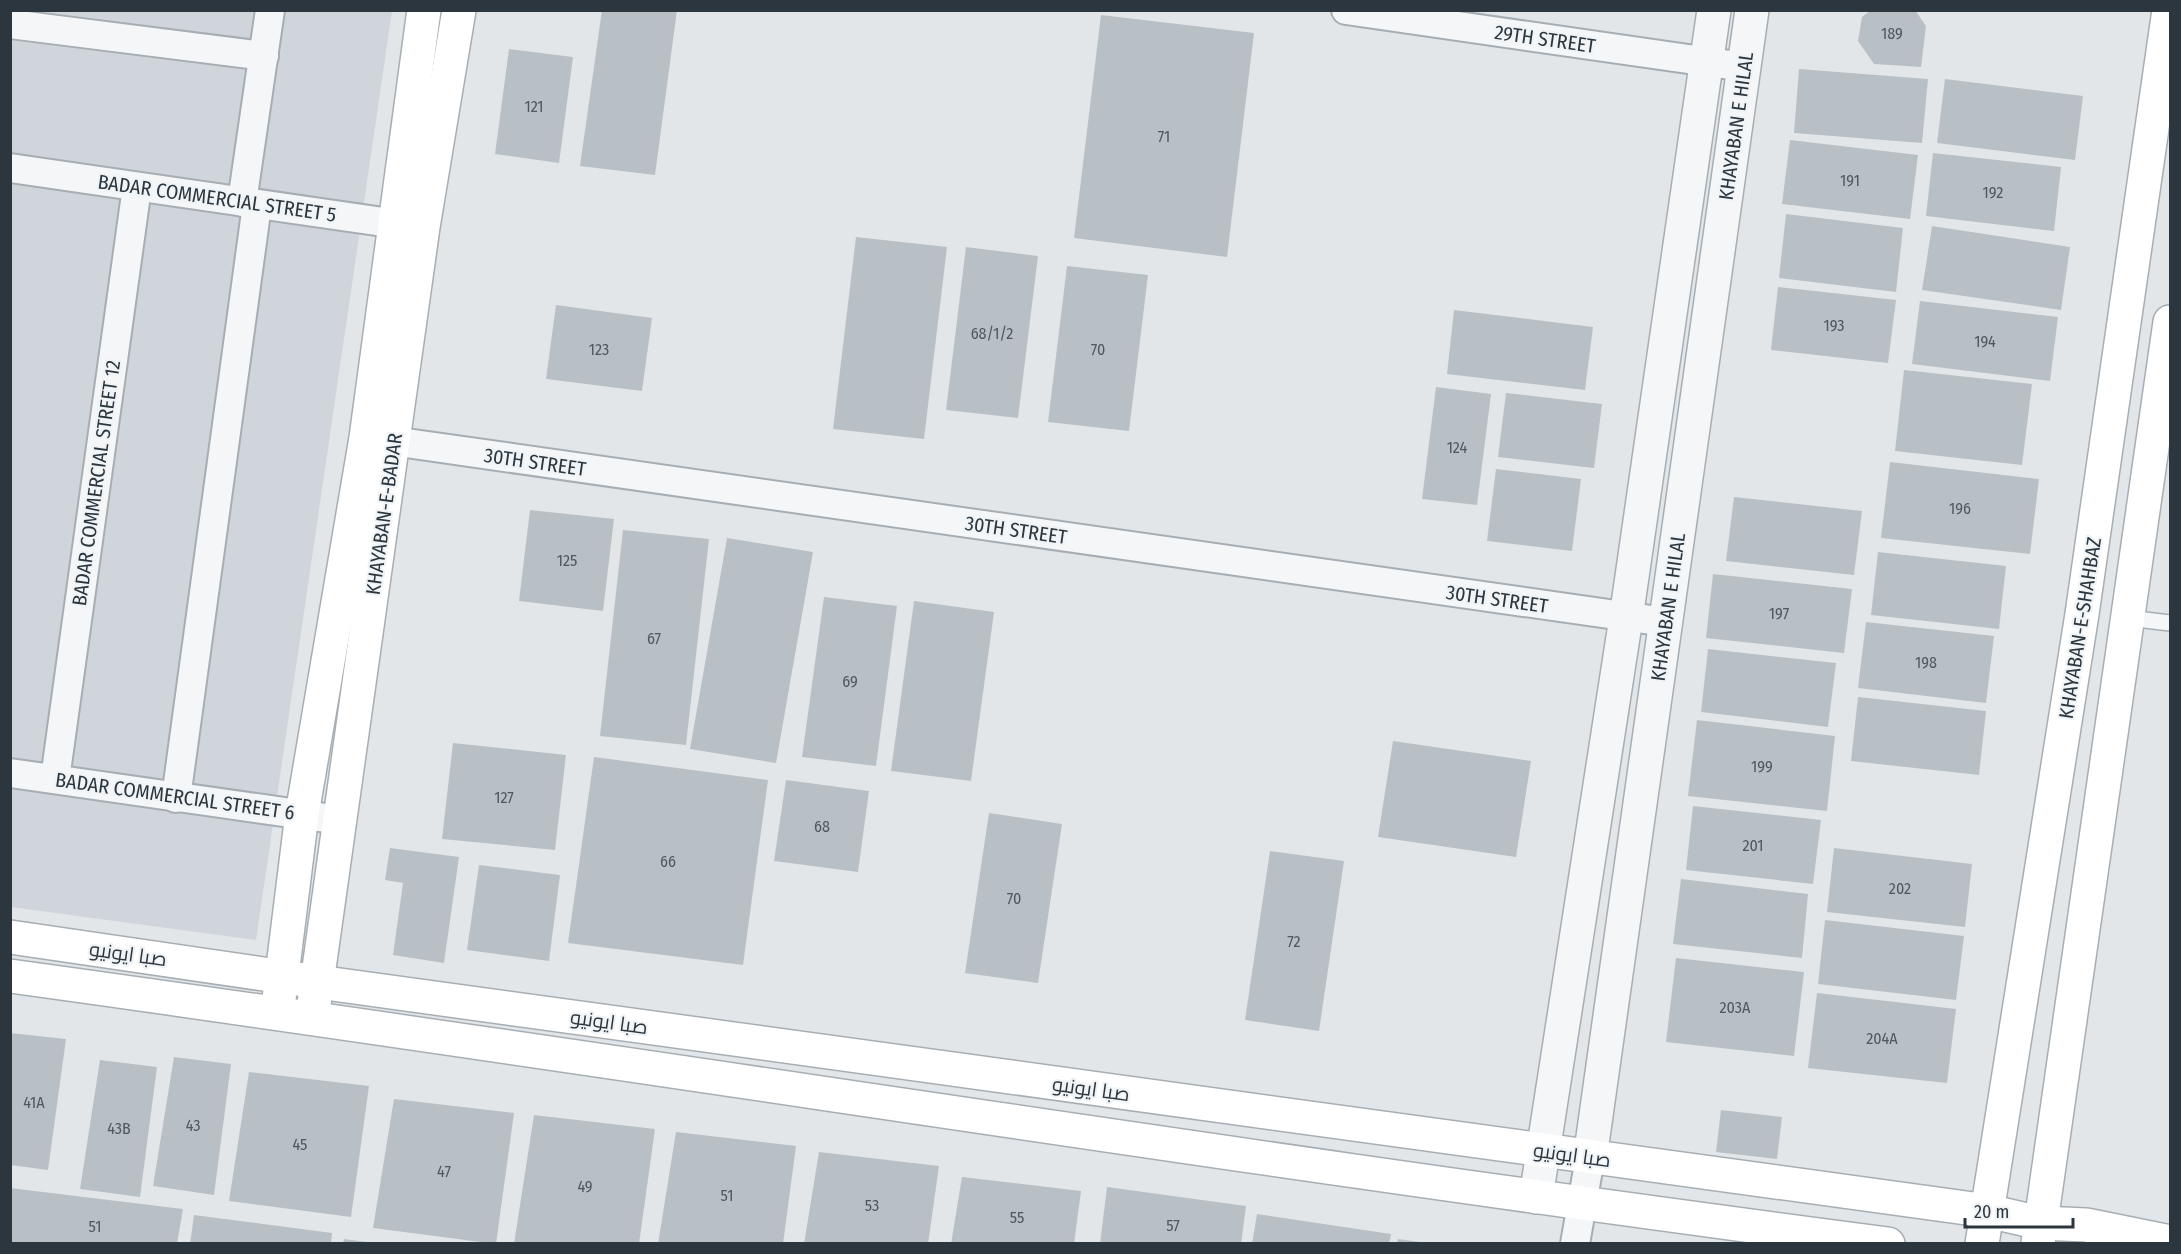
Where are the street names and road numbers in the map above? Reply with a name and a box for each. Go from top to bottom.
street label: 29TH STREET [1493,20,1598,58]
street label: KHAYABAN E HILAL [1714,50,1758,202]
street label: BADAR COMMERCIAL STREET 5 [96,169,338,227]
street label: BADAR COMMERCIAL STREET 12 [67,358,125,608]
street label: KHAYABAN-E-BADAR [361,431,407,596]
street label: 30TH STREET [483,443,588,481]
street label: 30TH STREET [964,511,1069,549]
street label: KHAYABAN E HILAL [1646,531,1690,683]
street label: KHAYABAN-E-SHAHBAZ [2054,535,2106,721]
street label: 30TH STREET [1445,580,1550,618]
street label: BADAR COMMERCIAL STREET 6 [54,767,296,825]
street label: صبا ایونیو [88,937,168,971]
street label: صبا ایونیو [569,1005,649,1039]
street label: صبا ایونیو [1051,1072,1131,1106]
street label: صبا ایونیو [1532,1138,1612,1172]

